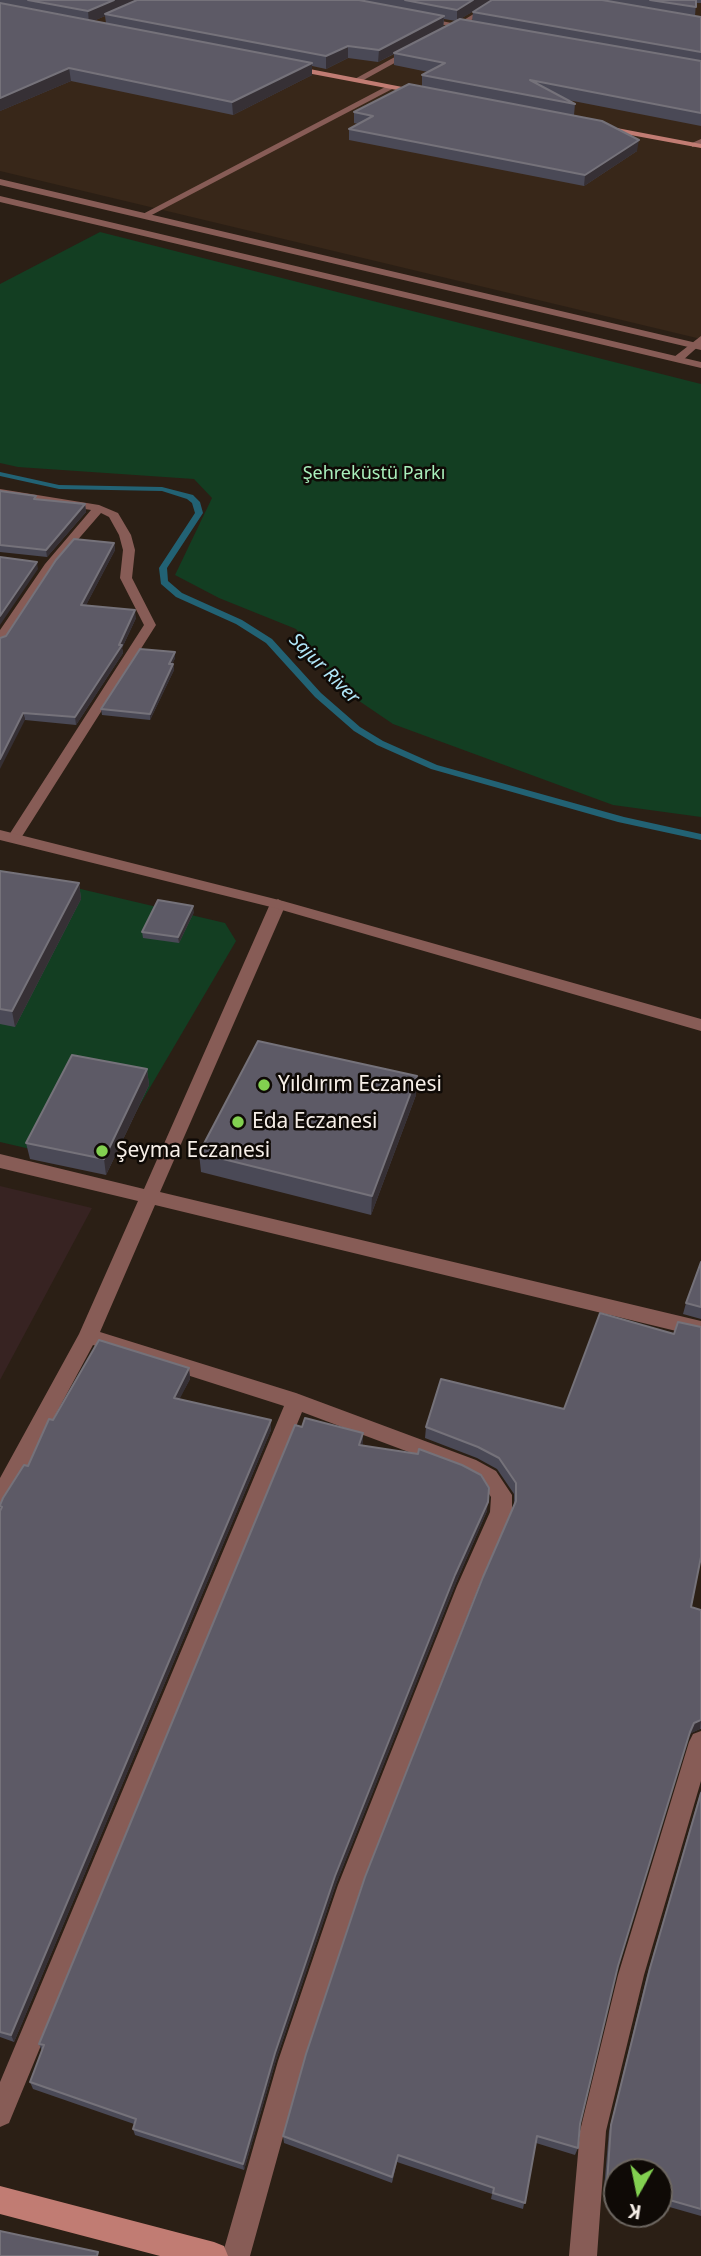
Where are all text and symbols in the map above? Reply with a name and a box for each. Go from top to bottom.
park label: Şehreküstü Parkı [303,463,445,485]
water label: Sajur River [284,629,364,709]
place label: Yıldırım Eczanesi [278,1072,442,1098]
marker: Yıldırım Eczanesi [256,1077,272,1093]
place label: Eda Eczanesi [252,1109,378,1135]
marker: Eda Eczanesi [230,1114,246,1130]
place label: Şeyma Eczanesi [116,1138,270,1164]
marker: Şeyma Eczanesi [94,1143,110,1159]
north arrow [603,2158,673,2228]
text: K [627,2198,643,2226]

